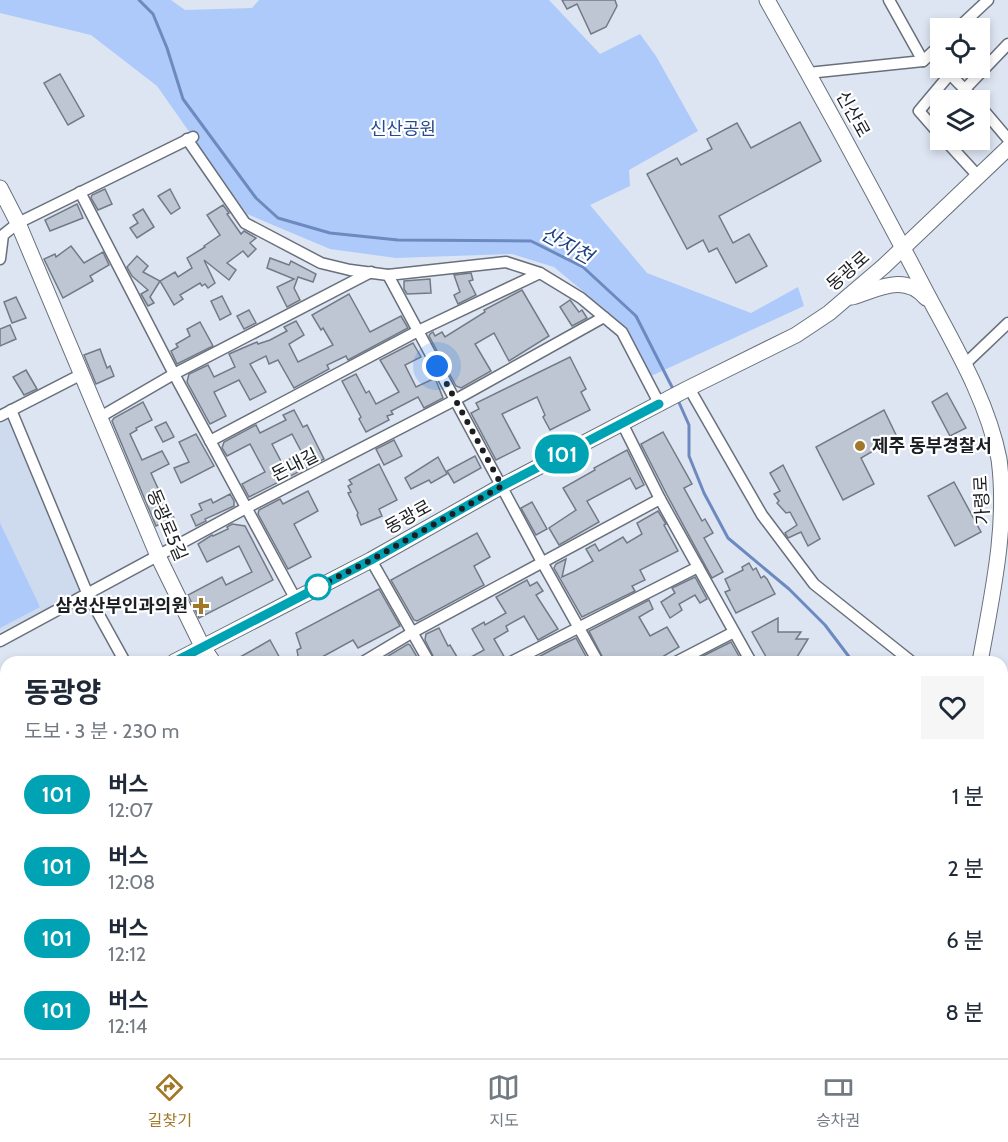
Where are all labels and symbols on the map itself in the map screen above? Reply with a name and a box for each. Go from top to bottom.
street label: 신산로 [831,87,875,141]
park label: 신산공원 [370,118,436,140]
water label: 산지천 [537,221,599,270]
street label: 동광로 [822,246,874,296]
your location [422,351,452,381]
line badge: 101 [528,434,596,474]
place label: 제주 동부경찰서 [872,435,992,457]
marker: 제주 동부경찰서 [853,439,867,453]
street label: 돈내길 [268,444,322,486]
street label: 가령로 [970,475,994,525]
street label: 동광로5길 [142,486,192,564]
street label: 동광로 [381,495,435,539]
unlabelled marker [305,574,331,600]
place label: 삼성산부인과의원 [56,595,188,617]
marker: 삼성산부인과의원 [192,597,210,615]

